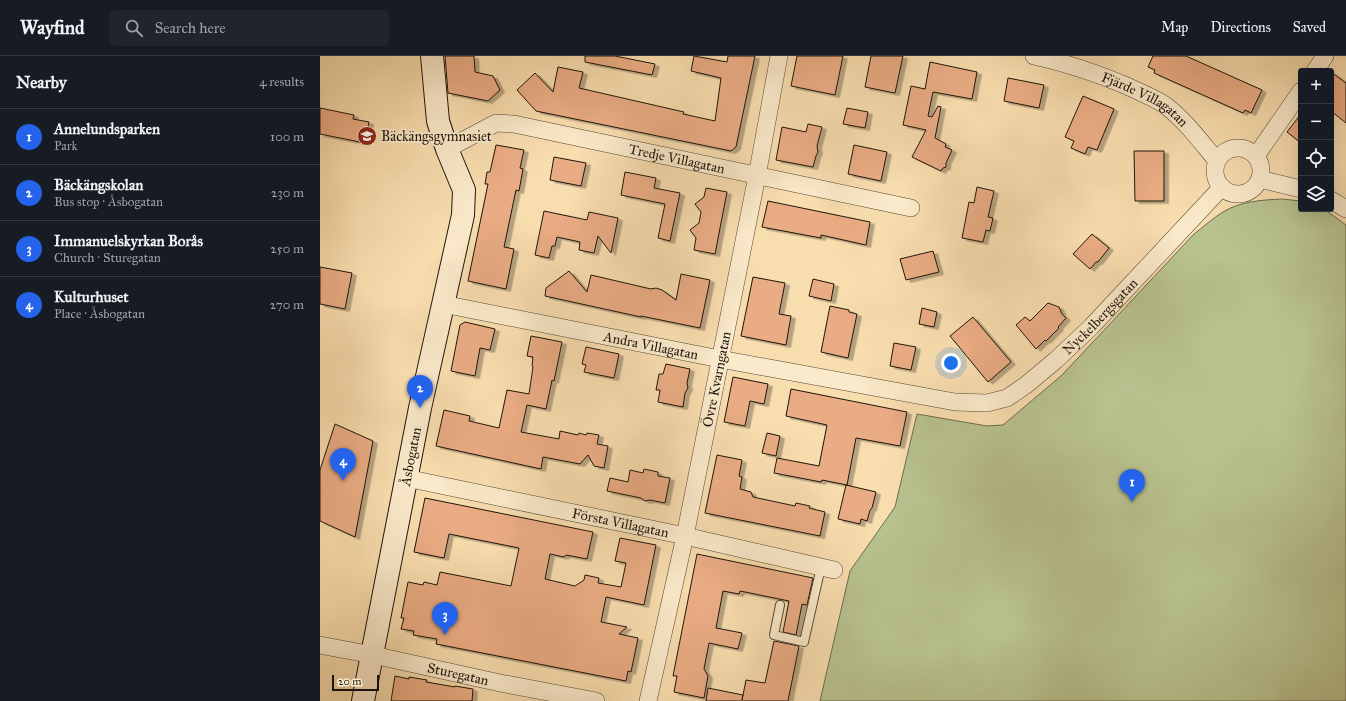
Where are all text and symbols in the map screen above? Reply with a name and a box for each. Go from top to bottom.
search box [109,10,389,46]
text: Wayfind [20,16,85,39]
icon: search [123,17,145,39]
text: Search here [155,19,226,37]
text: Map [1161,19,1188,36]
text: Directions [1210,19,1271,36]
text: Saved [1293,19,1326,36]
street label: Fjärde Villagatan [1099,68,1192,130]
map controls [1298,68,1334,212]
button: + [1298,68,1334,104]
text: Nearby [16,72,67,93]
text: 4 results [259,74,304,90]
button: − [1298,104,1334,140]
text: Annelundsparken [54,120,160,138]
school or university icon: Bäckängsgymnasiet [356,125,378,147]
place label: Bäckängsgymnasiet [381,128,492,145]
text: 1 [26,129,32,145]
text: 100 m [270,129,304,145]
text: Park [54,138,78,154]
street label: Tredje Villagatan [627,140,727,177]
button: locate [1298,140,1334,176]
text: Bäckängskolan [54,176,143,194]
button: layers [1298,176,1334,212]
text: 2 [26,185,32,201]
text: 230 m [271,185,304,201]
text: Bus stop · Åsbogatan [54,194,163,210]
text: Immanuelskyrkan Borås [54,232,203,250]
text: 3 [26,241,32,257]
text: 250 m [270,241,304,257]
text: Church · Sturegatan [54,250,161,266]
street label: Nyckelbergsgatan [1059,274,1141,358]
text: Kulturhuset [54,288,128,306]
text: 4 [25,297,33,313]
text: 270 m [270,297,304,313]
text: Place · Åsbogatan [54,306,145,322]
street label: Andra Villagatan [601,327,700,363]
street label: Övre Kvarngatan [697,329,734,429]
your location [941,353,961,373]
pin: 2 [407,375,433,408]
street label: Åsbogatan [395,425,425,488]
pin: 4 [330,448,356,481]
pin: 1 [1119,469,1145,502]
street label: Första Villagatan [570,504,671,541]
pin: 3 [432,602,458,635]
street label: Sturegatan [426,659,491,689]
scale bar [332,673,379,692]
text: 20 m [338,675,361,688]

